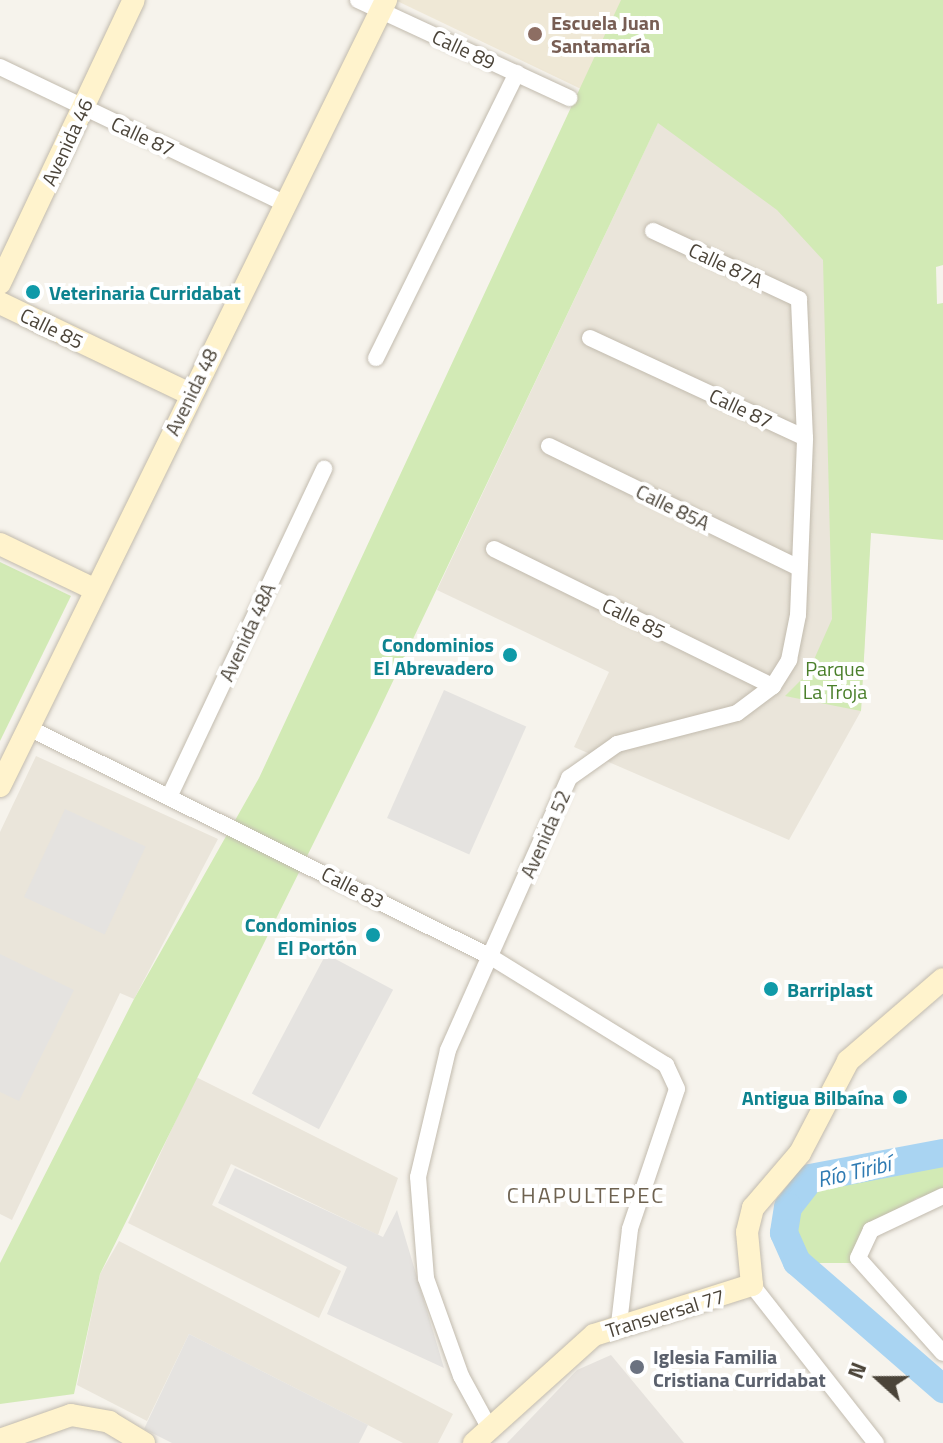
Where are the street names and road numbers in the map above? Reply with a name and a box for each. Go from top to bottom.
street label: Calle 89 [429,24,499,74]
street label: Avenida 46 [36,95,98,189]
street label: Calle 87 [108,111,178,161]
street label: Calle 87A [685,237,767,293]
street label: Calle 85 [17,303,87,353]
street label: Avenida 48 [160,345,222,439]
street label: Calle 87 [706,383,776,433]
street label: Calle 85A [632,479,714,535]
street label: Avenida 48A [214,579,280,685]
street label: Calle 85 [599,593,669,643]
street label: Avenida 52 [515,786,575,882]
street label: Calle 83 [318,861,388,913]
street label: Transversal 77 [603,1284,727,1342]

